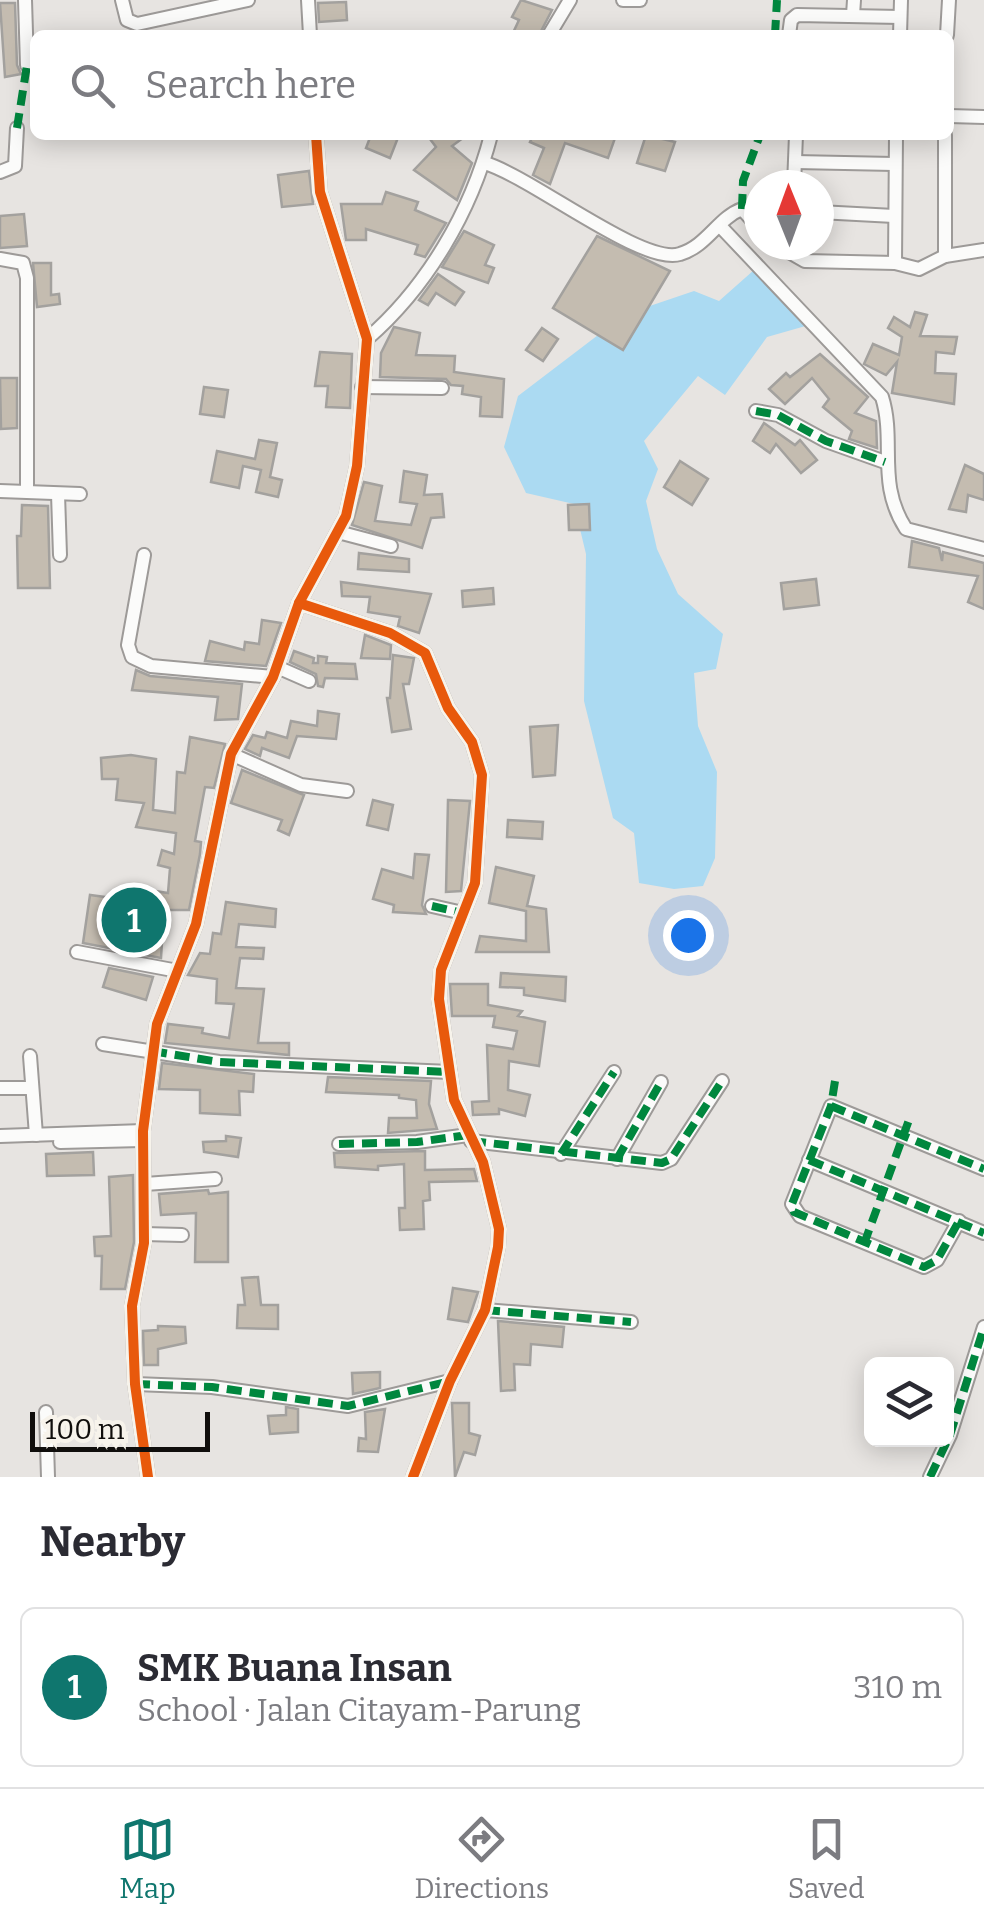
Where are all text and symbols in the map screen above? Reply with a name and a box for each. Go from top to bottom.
search box [30,30,954,140]
icon: search [65,58,120,113]
text: Search here [145,62,356,108]
north arrow [744,170,834,260]
pin: 1 [102,882,166,958]
your location [663,910,714,961]
map controls [864,1357,954,1447]
button: layers [864,1357,954,1447]
scale bar [30,1407,210,1452]
text: 100 m [45,1413,125,1446]
text: Nearby [40,1517,185,1567]
text: SMK Buana Insan [137,1645,452,1691]
text: 1 [68,1668,81,1706]
text: 310 m [853,1668,942,1706]
text: School · Jalan Citayam-Parung [137,1691,581,1729]
tab: Map [119,1812,176,1905]
tab: Directions [414,1812,549,1905]
tab: Saved [788,1812,865,1905]

